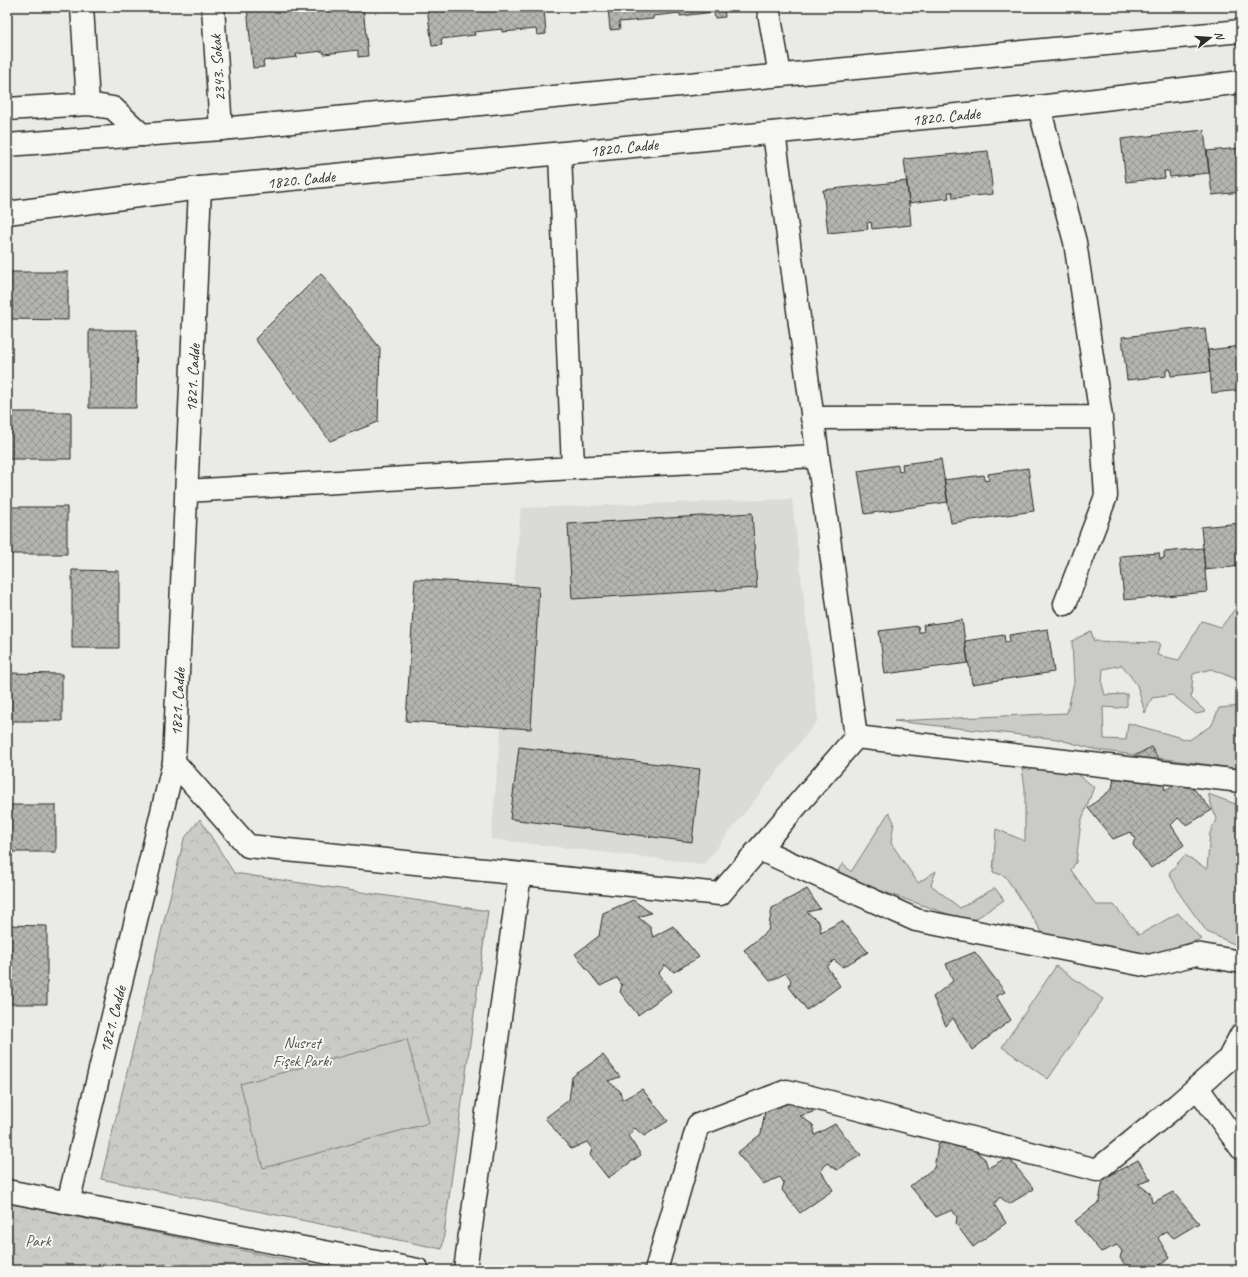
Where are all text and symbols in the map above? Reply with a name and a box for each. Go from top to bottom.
north arrow [1190,18,1230,58]
text: N [1212,30,1228,42]
street label: 2343. Sokak [206,33,230,102]
street label: 1820. Cadde [911,103,983,131]
street label: 1820. Cadde [589,134,661,162]
street label: 1820. Cadde [266,166,338,194]
street label: 1821. Cadde [181,342,205,413]
street label: 1821. Cadde [166,666,190,737]
street label: 1821. Cadde [95,982,131,1055]
park label: Nusret Fişek Parkı [273,1033,332,1071]
park label: Park [25,1231,52,1251]

